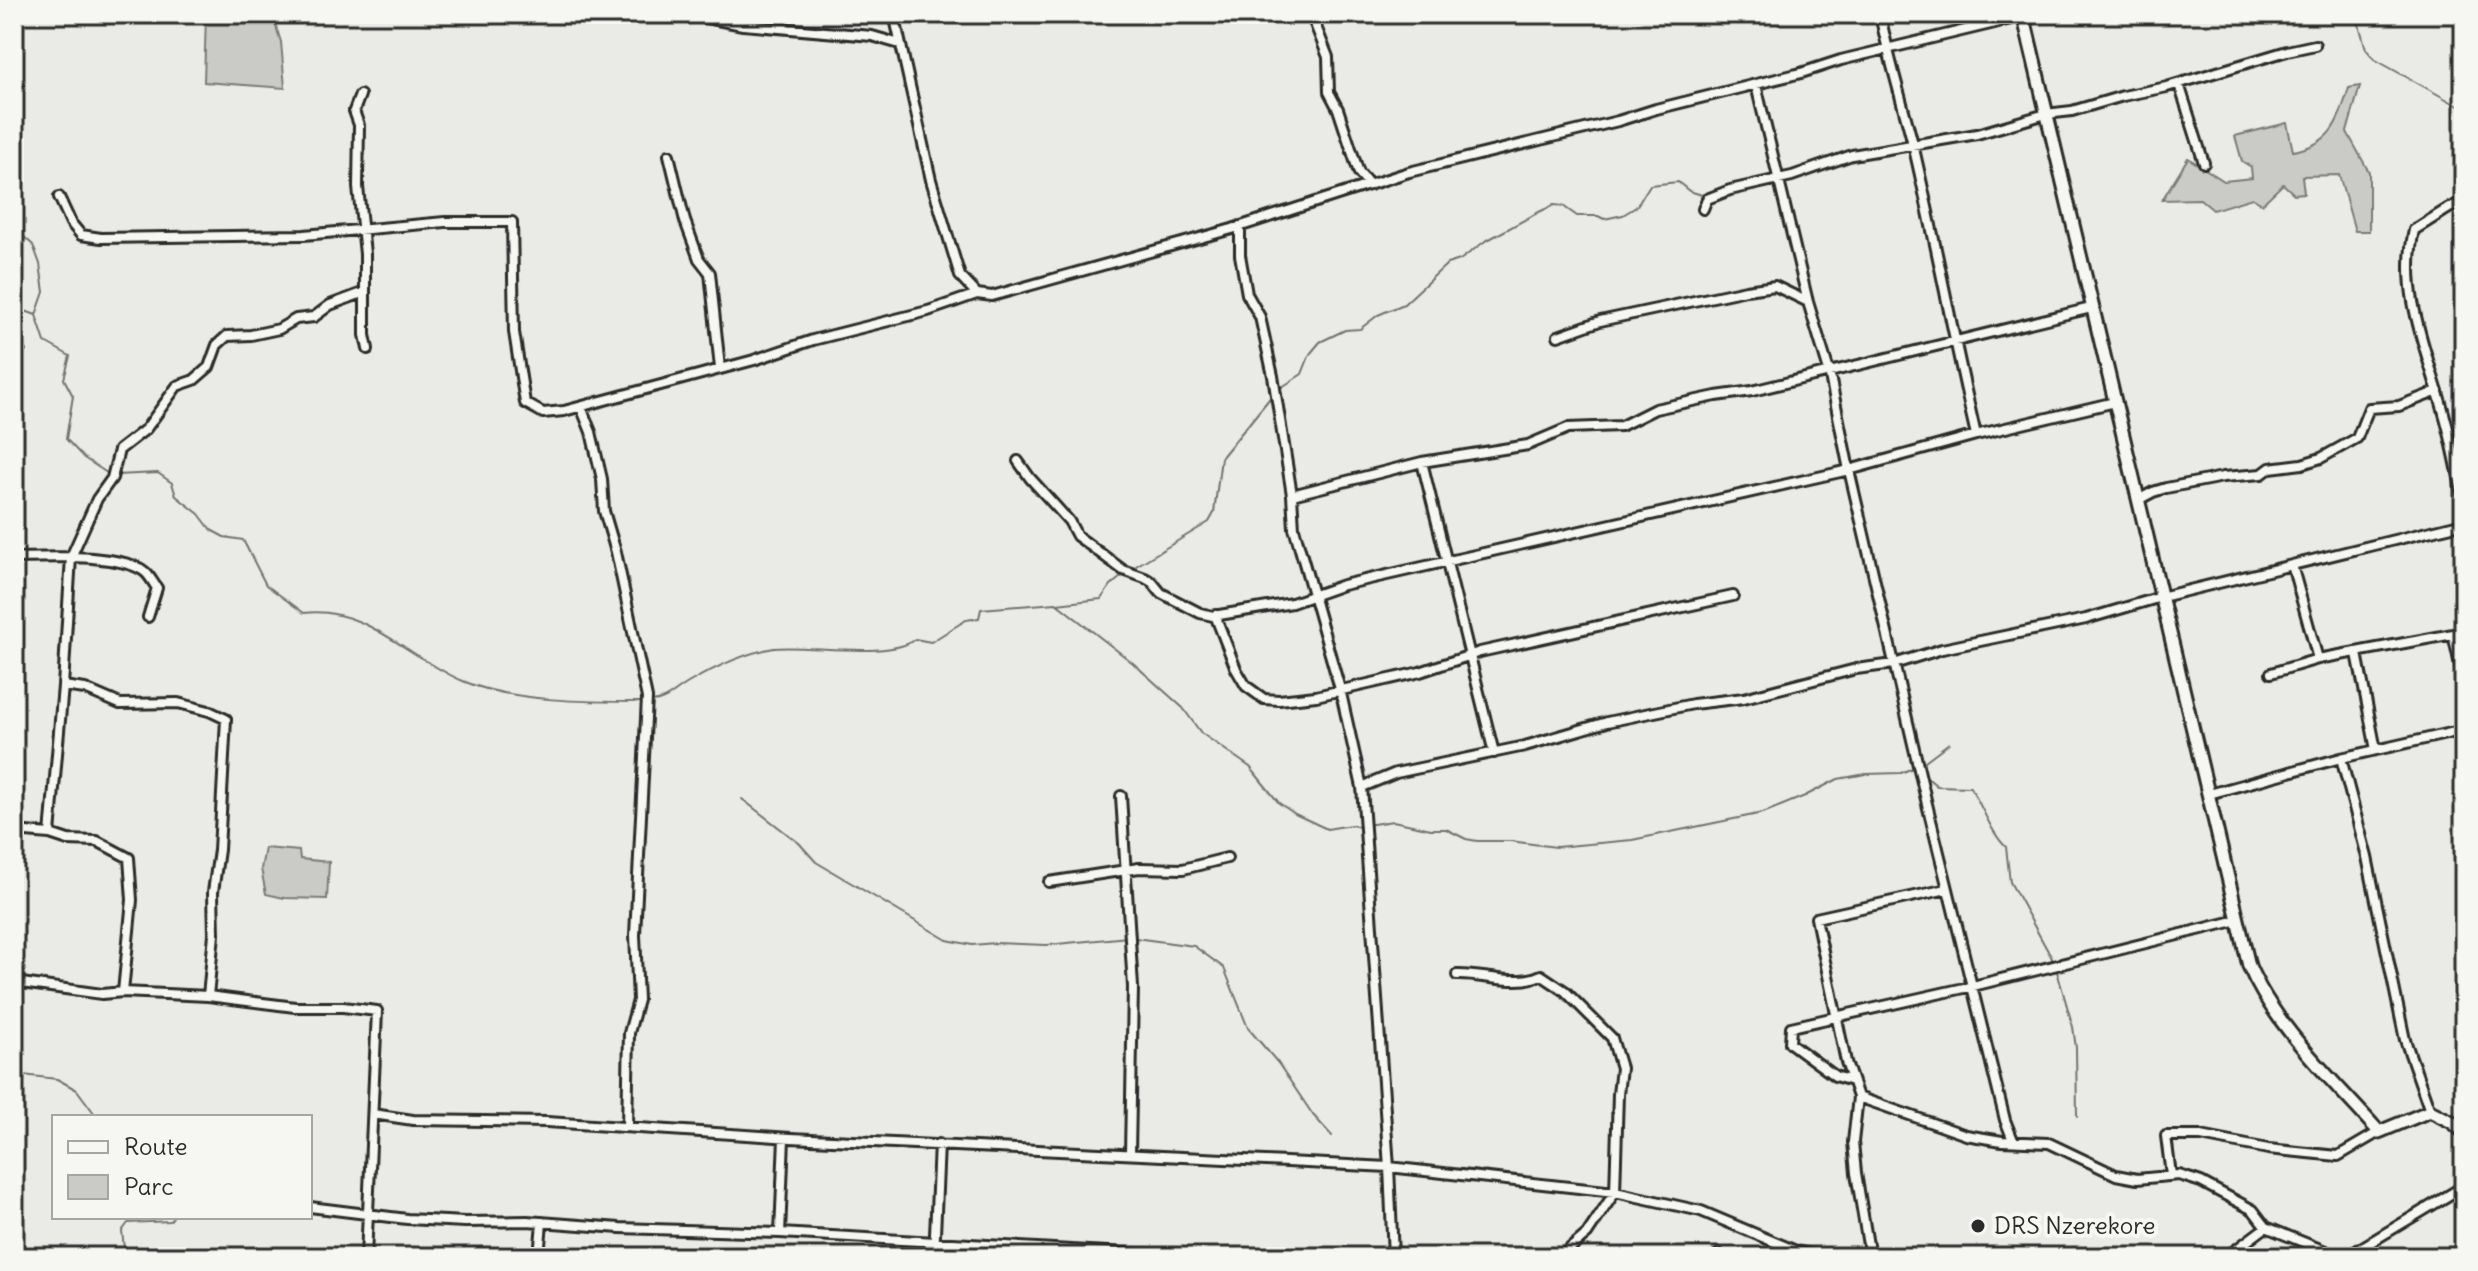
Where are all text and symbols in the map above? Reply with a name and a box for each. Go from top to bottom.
legend [52,1115,312,1219]
text: Route [124,1131,187,1161]
text: Parc [124,1171,173,1201]
place label: DRS Nzerekore [1994,1210,2155,1240]
marker: DRS Nzerekore [1969,1217,1987,1235]

